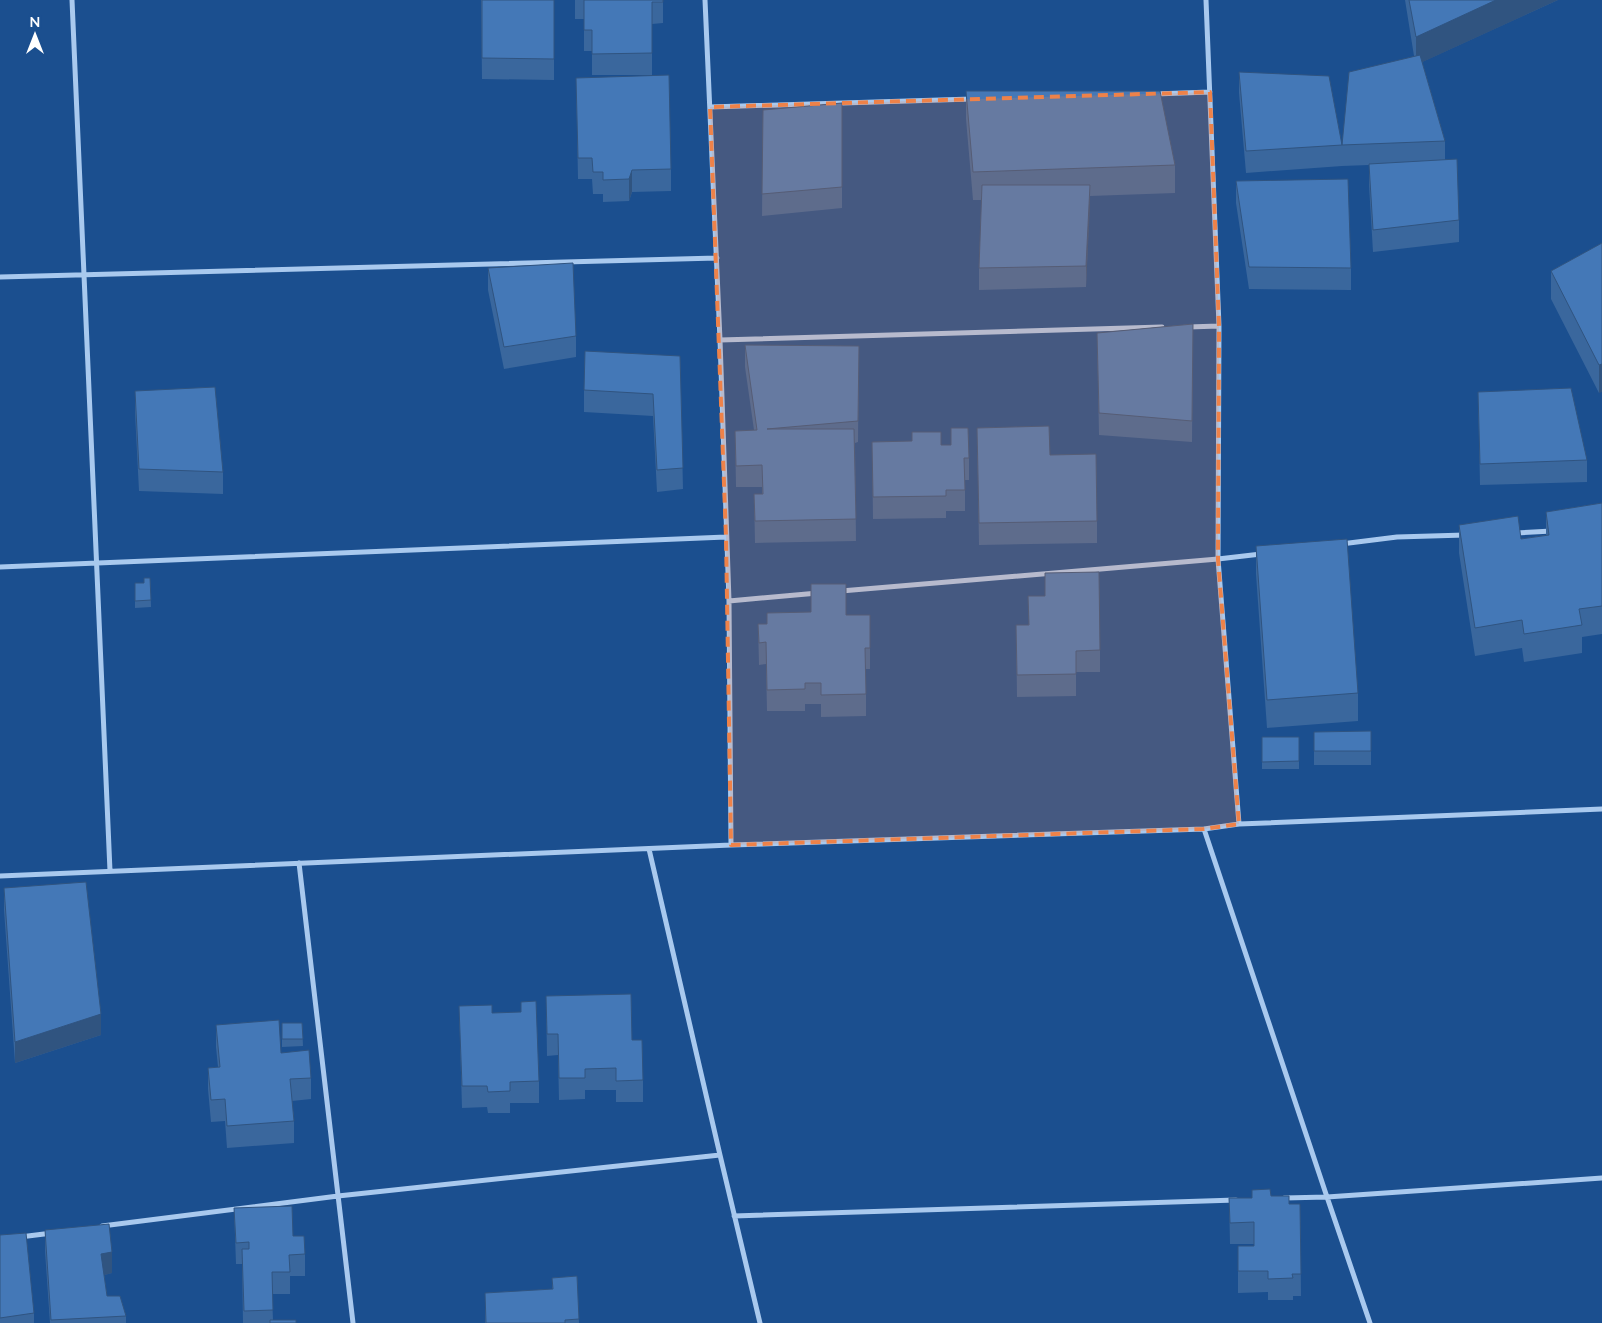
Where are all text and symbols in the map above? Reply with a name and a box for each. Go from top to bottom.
north arrow [10,10,60,60]
text: N [30,13,40,30]

